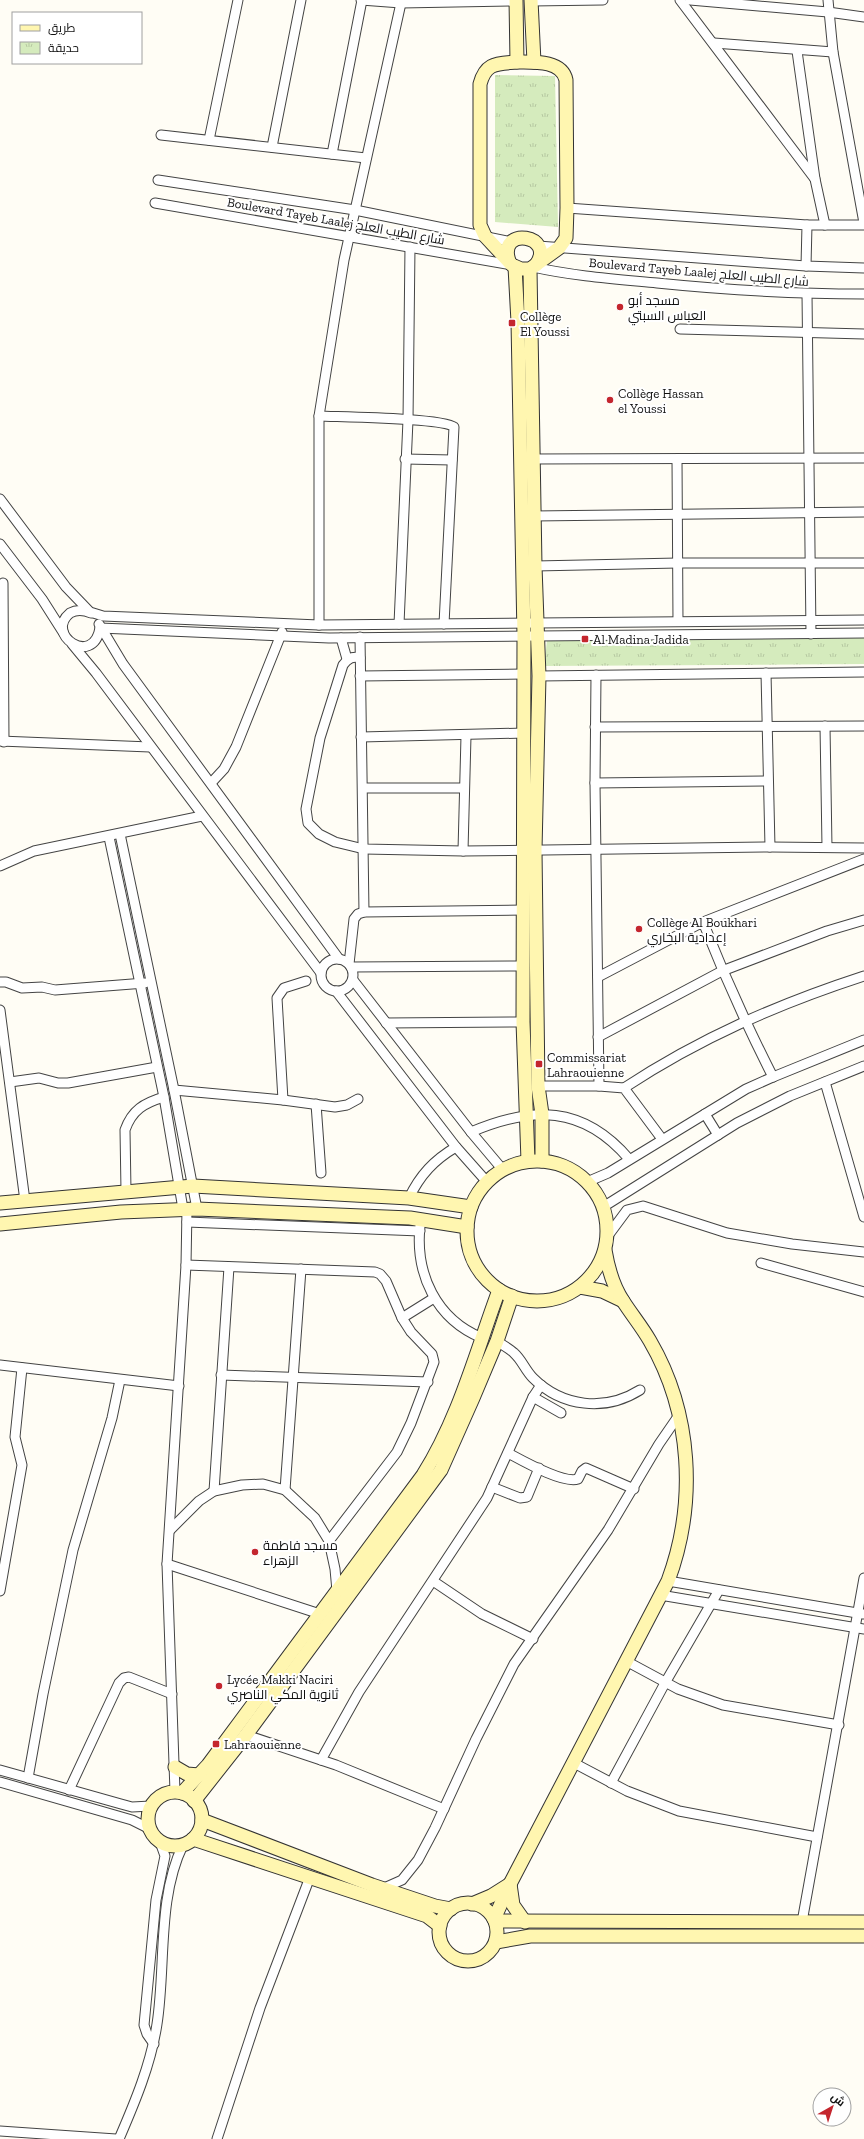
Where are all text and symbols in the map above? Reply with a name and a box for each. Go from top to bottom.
legend [12,12,142,64]
text: طريق [48,21,76,35]
text: حديقة [48,41,79,55]
street label: Boulevard Tayeb Laalej شارع الطيب العلج [226,194,446,249]
street label: Boulevard Tayeb Laalej شارع الطيب العلج [588,255,810,290]
place label: مسجد أبو العباس السبتي [628,292,706,326]
marker: مسجد أبو العباس السبتي [615,302,625,312]
place label: Collège El Youssi [520,309,570,339]
marker: Collège El Youssi [507,318,517,328]
place label: Collège Hassan el Youssi [618,386,704,416]
marker: Collège Hassan el Youssi [605,395,615,405]
place label: Al Madina Jadida [593,632,689,647]
marker: Al Madina Jadida [580,634,590,644]
place label: Collège Al Boukhari إعدادية البخاري [647,915,757,948]
marker: Collège Al Boukhari إعدادية البخاري [634,924,644,934]
place label: Commissariat Lahraouienne [547,1050,626,1080]
marker: Commissariat Lahraouienne [534,1059,544,1069]
place label: مسجد فاطمة الزهراء [263,1538,338,1568]
marker: مسجد فاطمة الزهراء [250,1547,260,1557]
place label: Lycée Makki Naciri ثانوية المكي الناصري [227,1672,339,1705]
marker: Lycée Makki Naciri ثانوية المكي الناصري [214,1681,224,1691]
place label: Lahraouienne [224,1737,301,1752]
marker: Lahraouienne [211,1739,221,1749]
north arrow [812,2087,852,2127]
text: ش [828,2090,848,2109]

